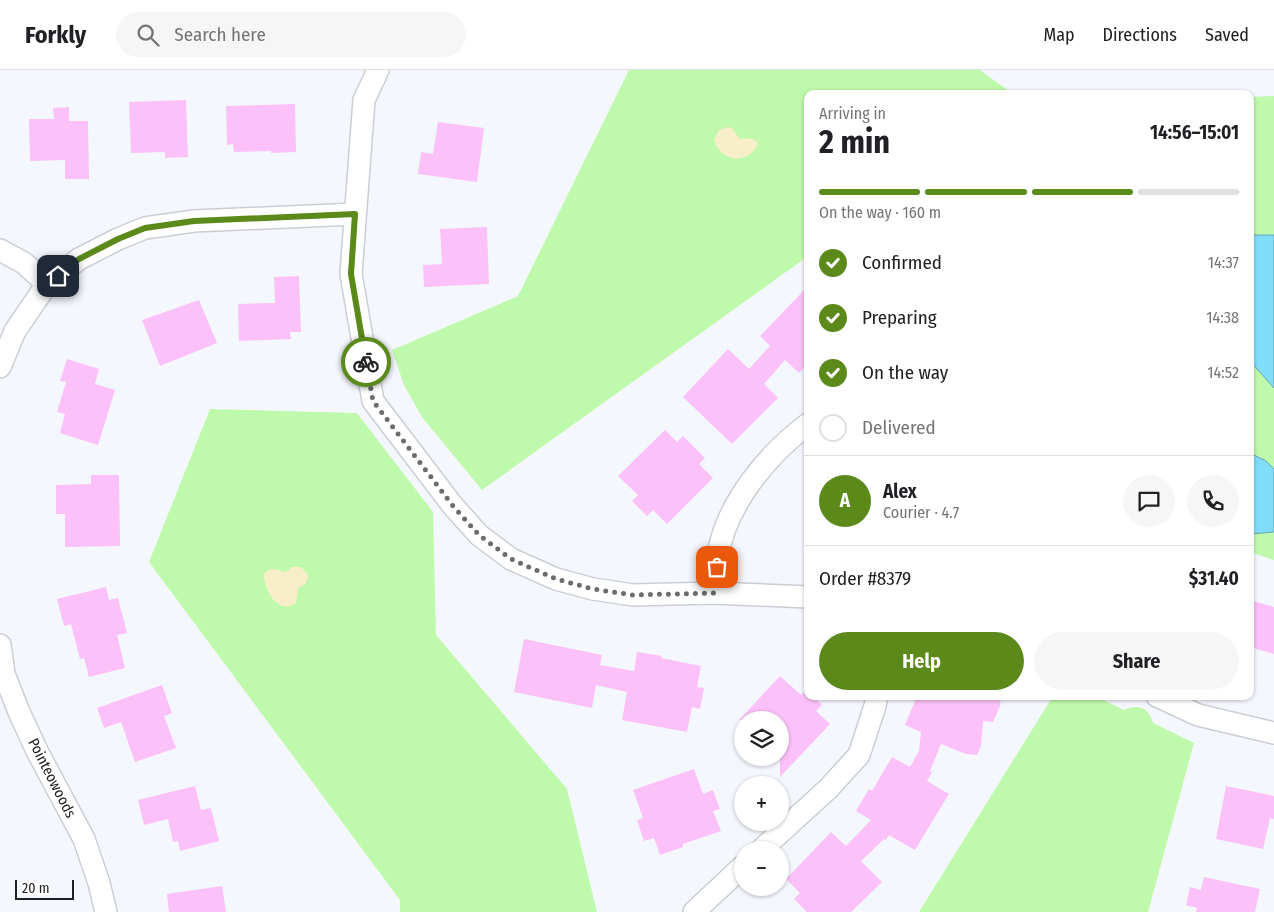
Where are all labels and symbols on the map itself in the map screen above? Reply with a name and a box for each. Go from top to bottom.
pin [37,255,79,297]
courier [341,337,391,387]
pin [696,546,738,588]
street label: Pointeowoods [24,735,80,821]
scale bar [15,877,74,900]

